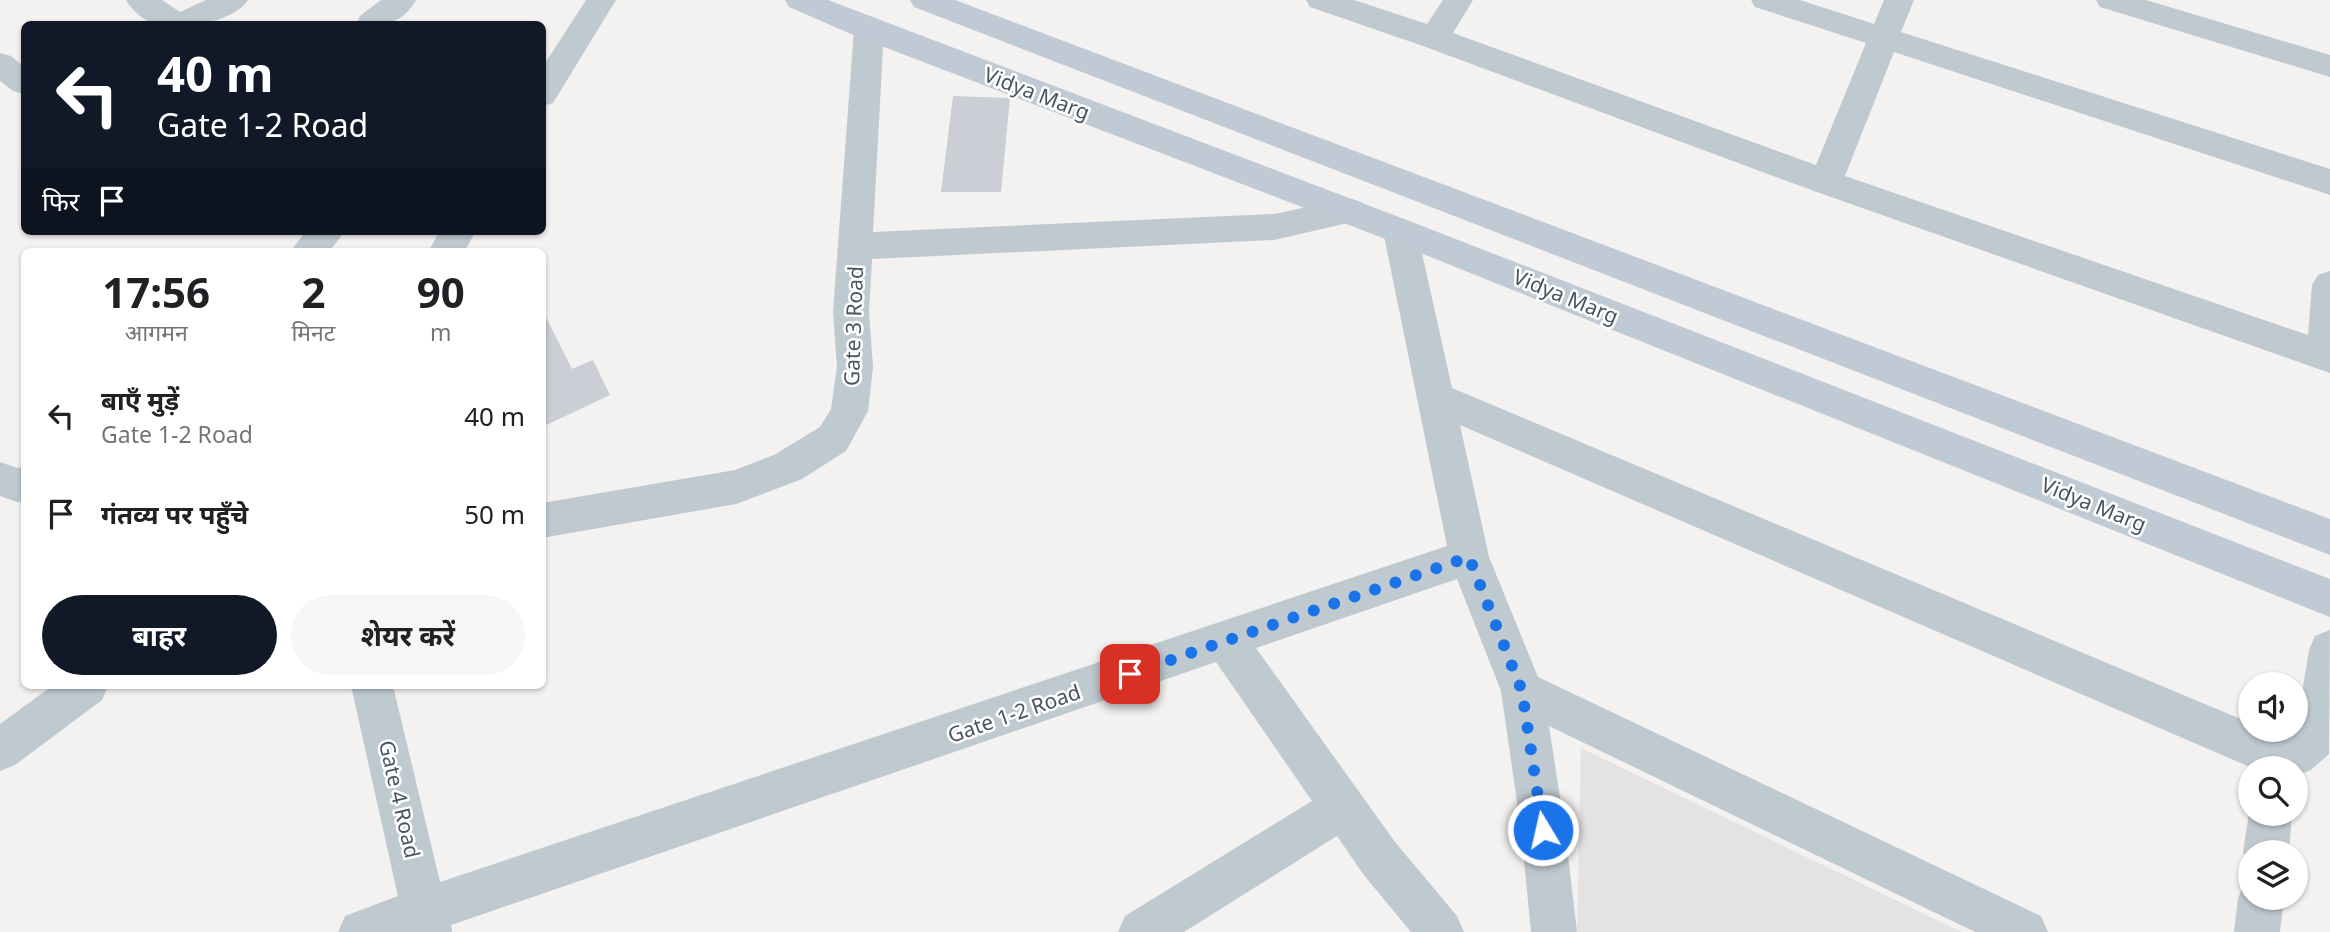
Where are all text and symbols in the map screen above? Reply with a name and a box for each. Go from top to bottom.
text: 40 m [157,40,274,106]
icon: left [42,49,133,140]
street label: Vidya Marg [980,60,1094,126]
text: Gate 1-2 Road [157,103,368,146]
icon: arrive [93,182,131,220]
text: फिर [42,183,79,219]
street label: Vidya Marg [1509,262,1623,330]
text: 17:56 [102,263,210,320]
text: 2 [301,263,325,320]
text: 90 [417,263,465,320]
street label: Gate 3 Road [837,266,869,386]
text: आगमन [125,316,188,348]
text: मिनट [291,316,335,348]
text: m [430,316,451,348]
text: बाएँ मुड़ें [101,382,179,418]
icon: left [42,397,80,435]
text: 40 m [464,398,525,434]
text: Gate 1-2 Road [101,418,253,450]
street label: Vidya Marg [2037,470,2151,538]
icon: arrive [42,495,80,533]
text: गंतव्य पर पहुँचे [101,496,248,532]
text: 50 m [464,496,525,532]
button: बाहर [42,595,277,675]
button: शेयर करें [291,595,525,675]
pin [1100,644,1160,704]
icon: arrive [1111,655,1149,693]
map controls [2238,672,2308,910]
button: sound [2238,672,2308,742]
street label: Gate 1-2 Road [944,677,1084,749]
street label: Gate 4 Road [373,737,427,861]
button: search [2238,756,2308,826]
position arrow [1506,793,1580,867]
button: layers [2238,840,2308,910]

